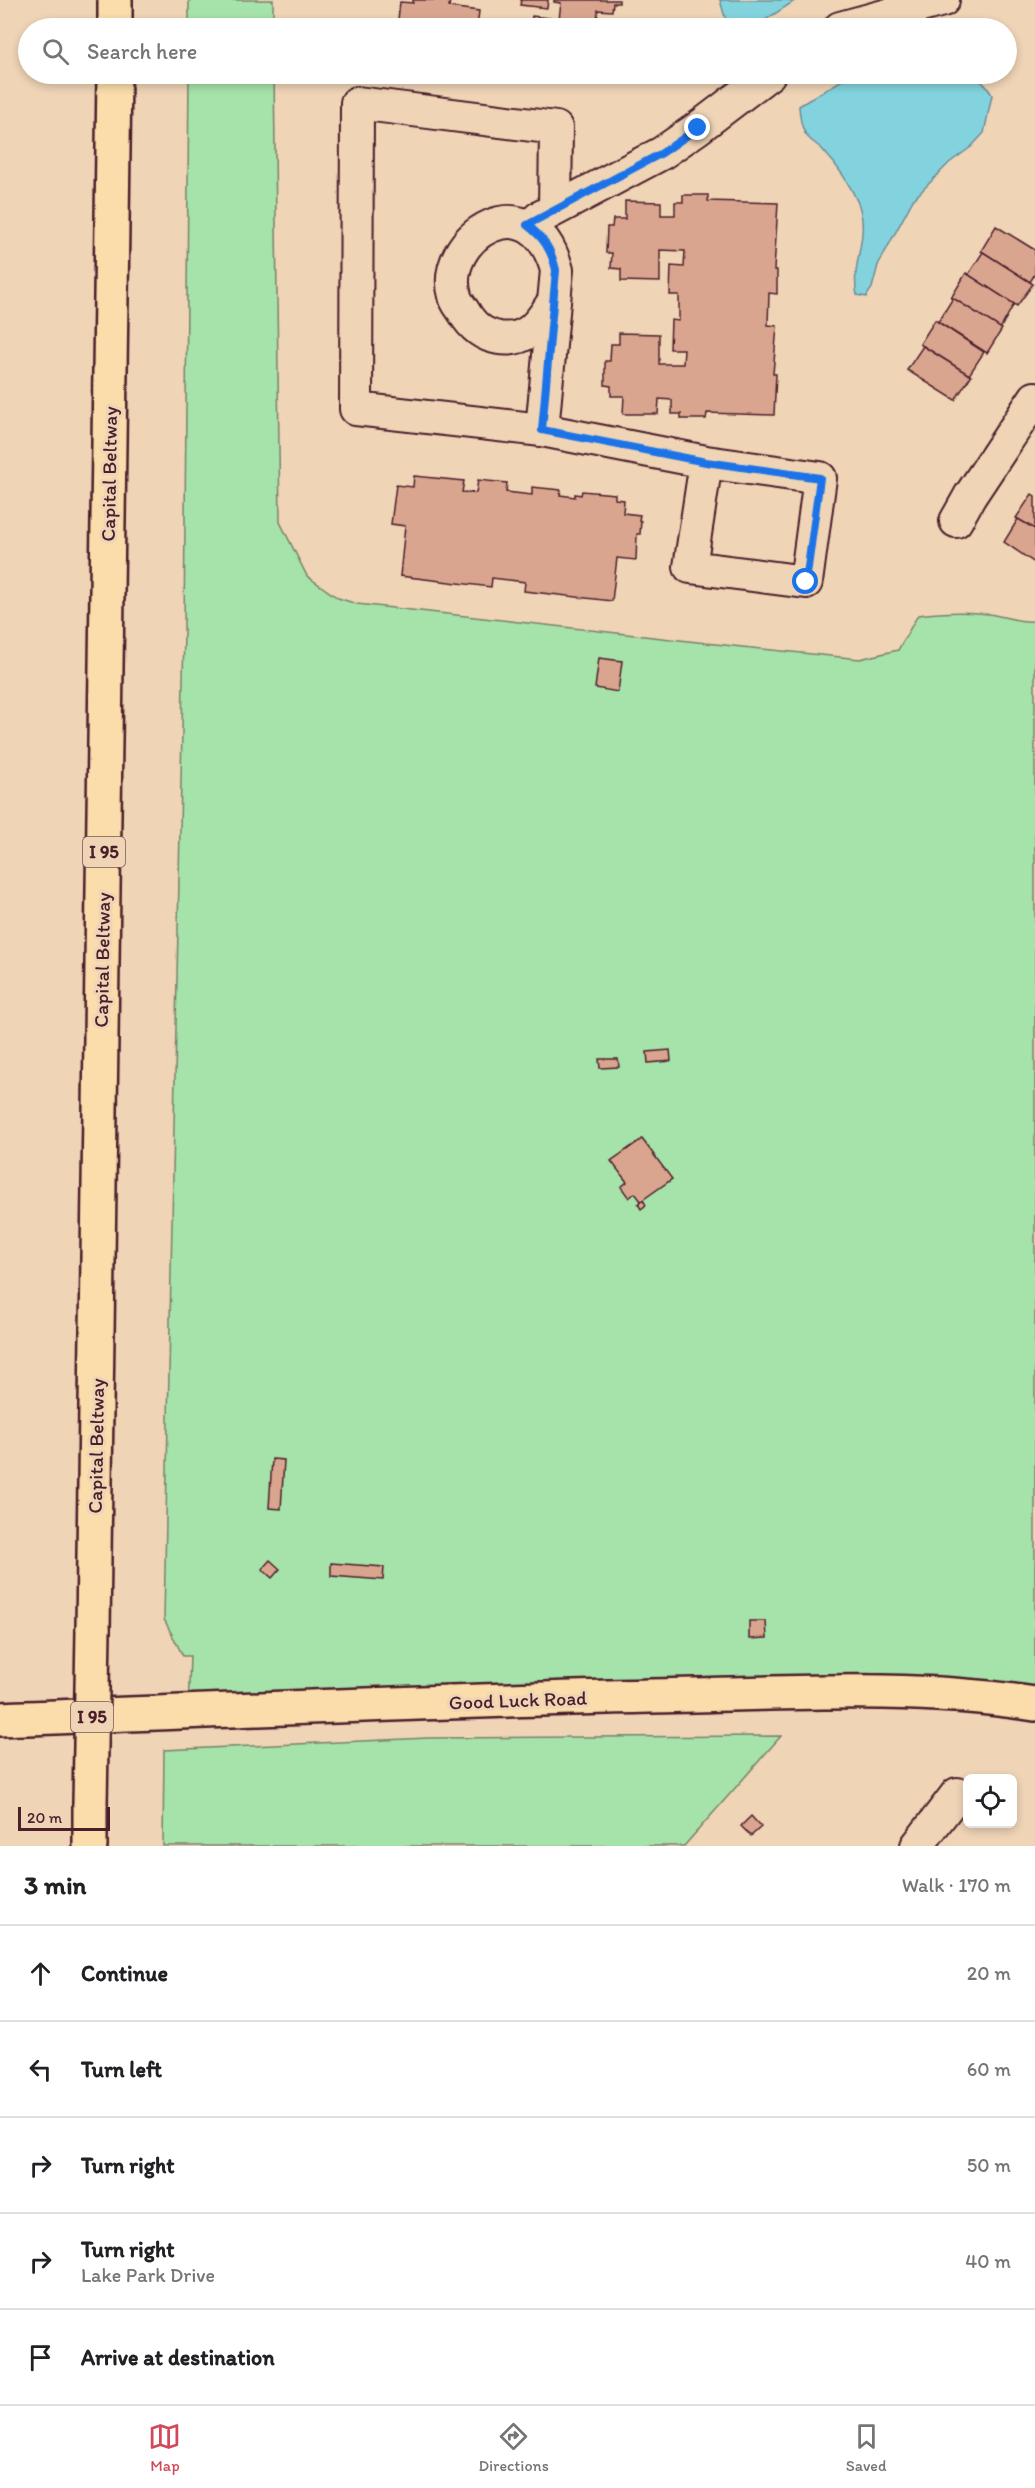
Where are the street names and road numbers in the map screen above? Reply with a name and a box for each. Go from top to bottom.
street label: Capital Beltway [96,405,122,542]
road number: I 95 [83,837,125,867]
street label: Capital Beltway [89,891,115,1028]
street label: Capital Beltway [83,1377,109,1514]
street label: Good Luck Road [448,1686,588,1714]
road number: I 95 [71,1702,113,1732]

